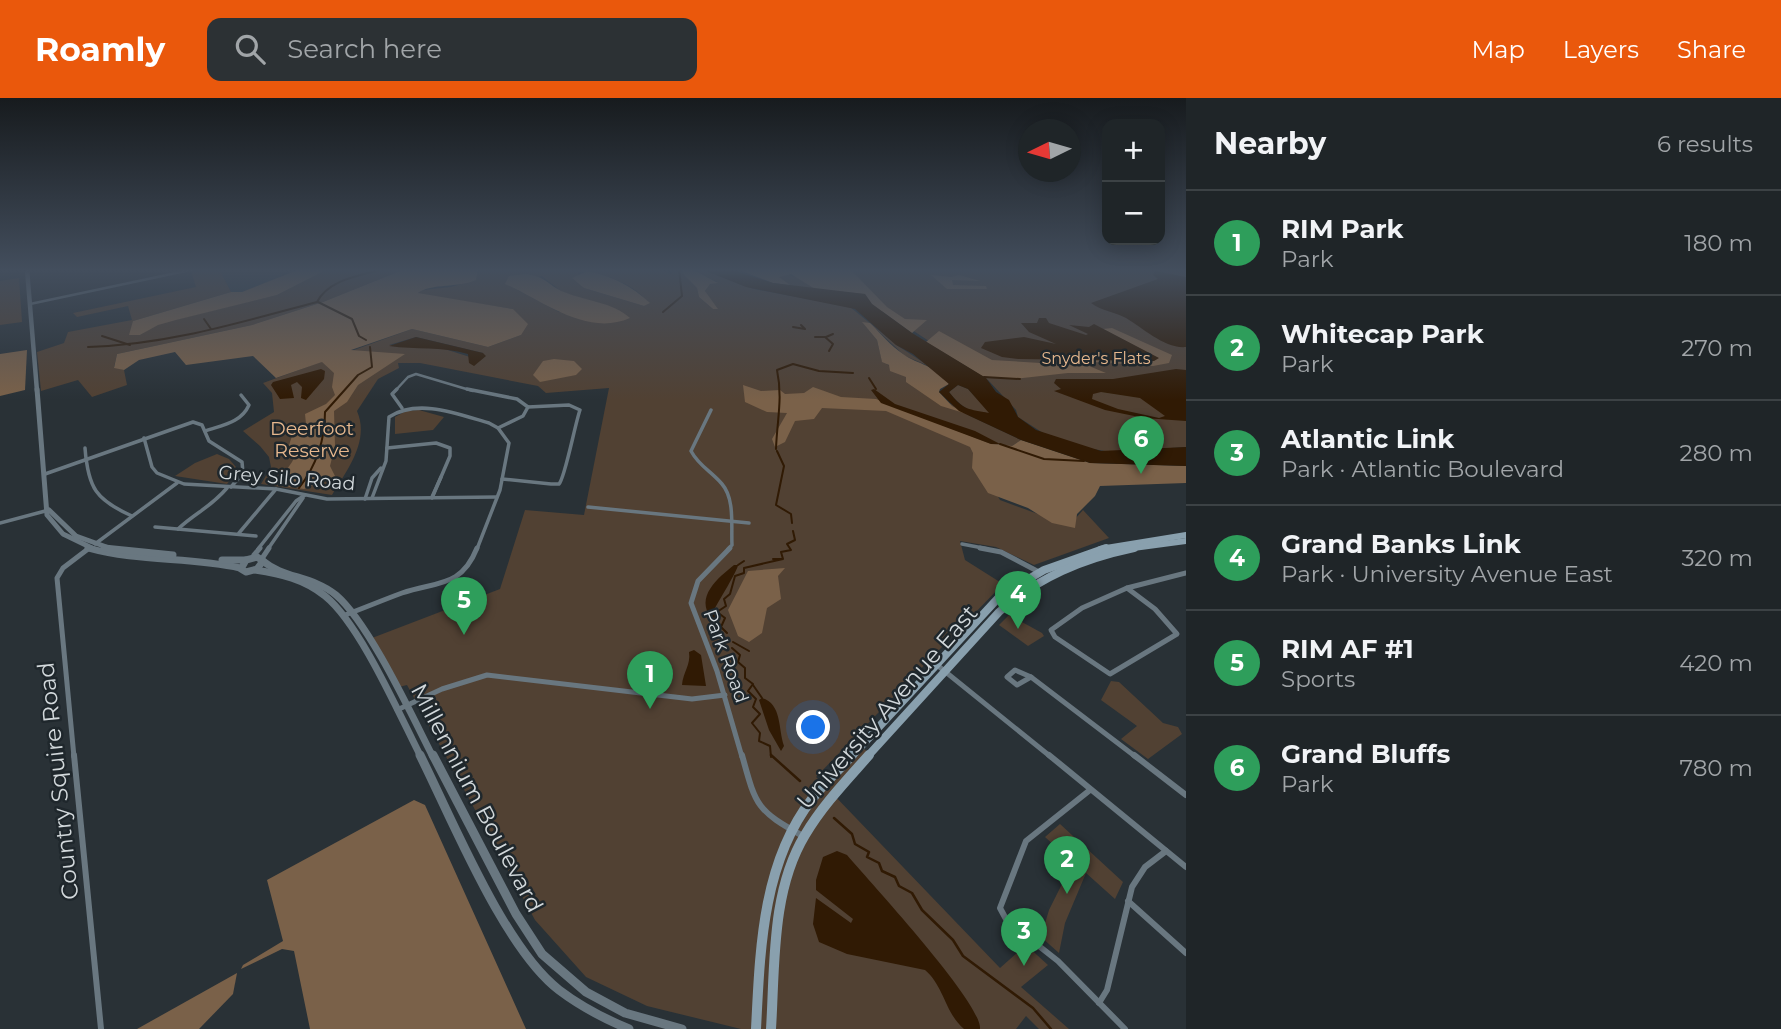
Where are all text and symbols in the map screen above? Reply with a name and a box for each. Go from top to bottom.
search box [207,18,697,81]
text: Roamly [35,29,165,69]
icon: search [231,30,269,68]
text: Search here [287,33,442,65]
text: Map [1471,35,1525,64]
text: Layers [1563,35,1639,64]
text: Share [1677,35,1746,64]
north arrow [1018,119,1081,182]
map controls [1102,119,1165,245]
button: + [1102,119,1165,182]
text: Nearby [1214,125,1326,162]
text: 6 results [1657,130,1753,158]
button: − [1102,182,1165,245]
text: RIM Park [1281,213,1404,245]
text: 1 [1232,229,1242,257]
text: 180 m [1684,229,1753,257]
text: Park [1281,245,1334,273]
text: Whitecap Park [1281,318,1484,350]
text: 2 [1230,334,1244,362]
text: 270 m [1681,334,1753,362]
park label: Snyder's Flats [1041,349,1151,368]
text: Park [1281,350,1334,378]
pin: 6 [1118,416,1164,474]
park label: Deerfoot Reserve [270,417,354,462]
text: Atlantic Link [1281,423,1454,455]
text: 3 [1230,439,1244,467]
text: 280 m [1680,439,1753,467]
text: Park · Atlantic Boulevard [1281,455,1564,483]
street label: Grey Silo Road [218,461,356,495]
text: Grand Banks Link [1281,528,1521,560]
text: 4 [1229,544,1245,572]
text: 320 m [1681,544,1753,572]
text: Park · University Avenue East [1281,560,1613,588]
pin: 4 [995,571,1041,629]
pin: 5 [441,577,487,635]
street label: University Avenue East [791,599,983,815]
street label: Park Road [698,606,754,706]
text: RIM AF #1 [1281,633,1414,665]
text: 5 [1230,649,1244,677]
text: 420 m [1679,649,1753,677]
pin: 1 [627,651,673,709]
street label: Country Squire Road [32,661,84,901]
text: Sports [1281,665,1355,693]
street label: Millennium Boulevard [405,679,549,917]
your location [796,710,830,744]
text: Grand Bluffs [1281,738,1450,770]
text: 6 [1230,754,1244,782]
text: 780 m [1680,754,1753,782]
text: Park [1281,770,1334,798]
pin: 2 [1044,836,1090,894]
pin: 3 [1001,908,1047,966]

